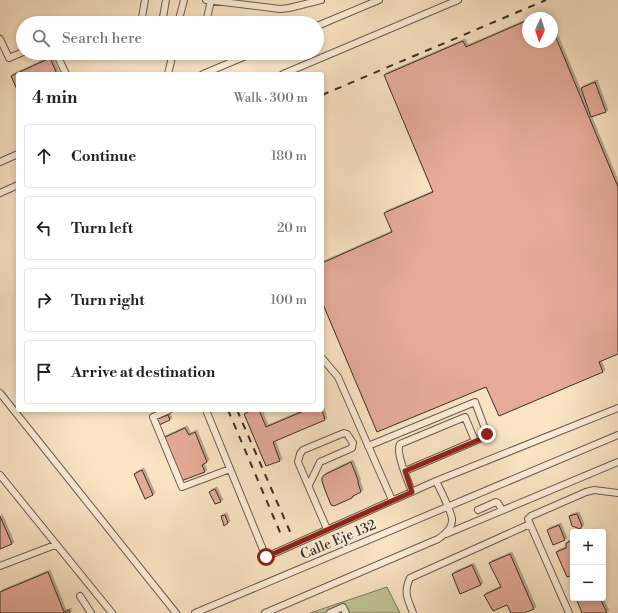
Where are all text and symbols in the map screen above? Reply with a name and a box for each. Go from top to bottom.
north arrow [522,12,558,48]
search box [16,16,324,60]
icon: search [30,27,52,49]
text: Search here [62,29,142,48]
text: 4 min [32,87,77,109]
text: Walk · 300 m [234,90,308,106]
icon: ahead [33,145,55,167]
text: Continue [71,147,136,166]
text: 180 m [271,148,307,164]
icon: left [33,217,55,239]
text: Turn left [71,219,133,238]
text: 20 m [277,220,307,236]
icon: right [33,289,55,311]
text: Turn right [71,291,145,310]
text: 100 m [271,292,307,308]
icon: arrive [33,361,55,383]
text: Arrive at destination [71,363,215,382]
route end [478,425,496,443]
street label: Calle Eje 132 [298,516,379,564]
map controls [570,529,606,601]
button: + [570,529,606,565]
route start [257,548,275,566]
button: − [570,565,606,601]

